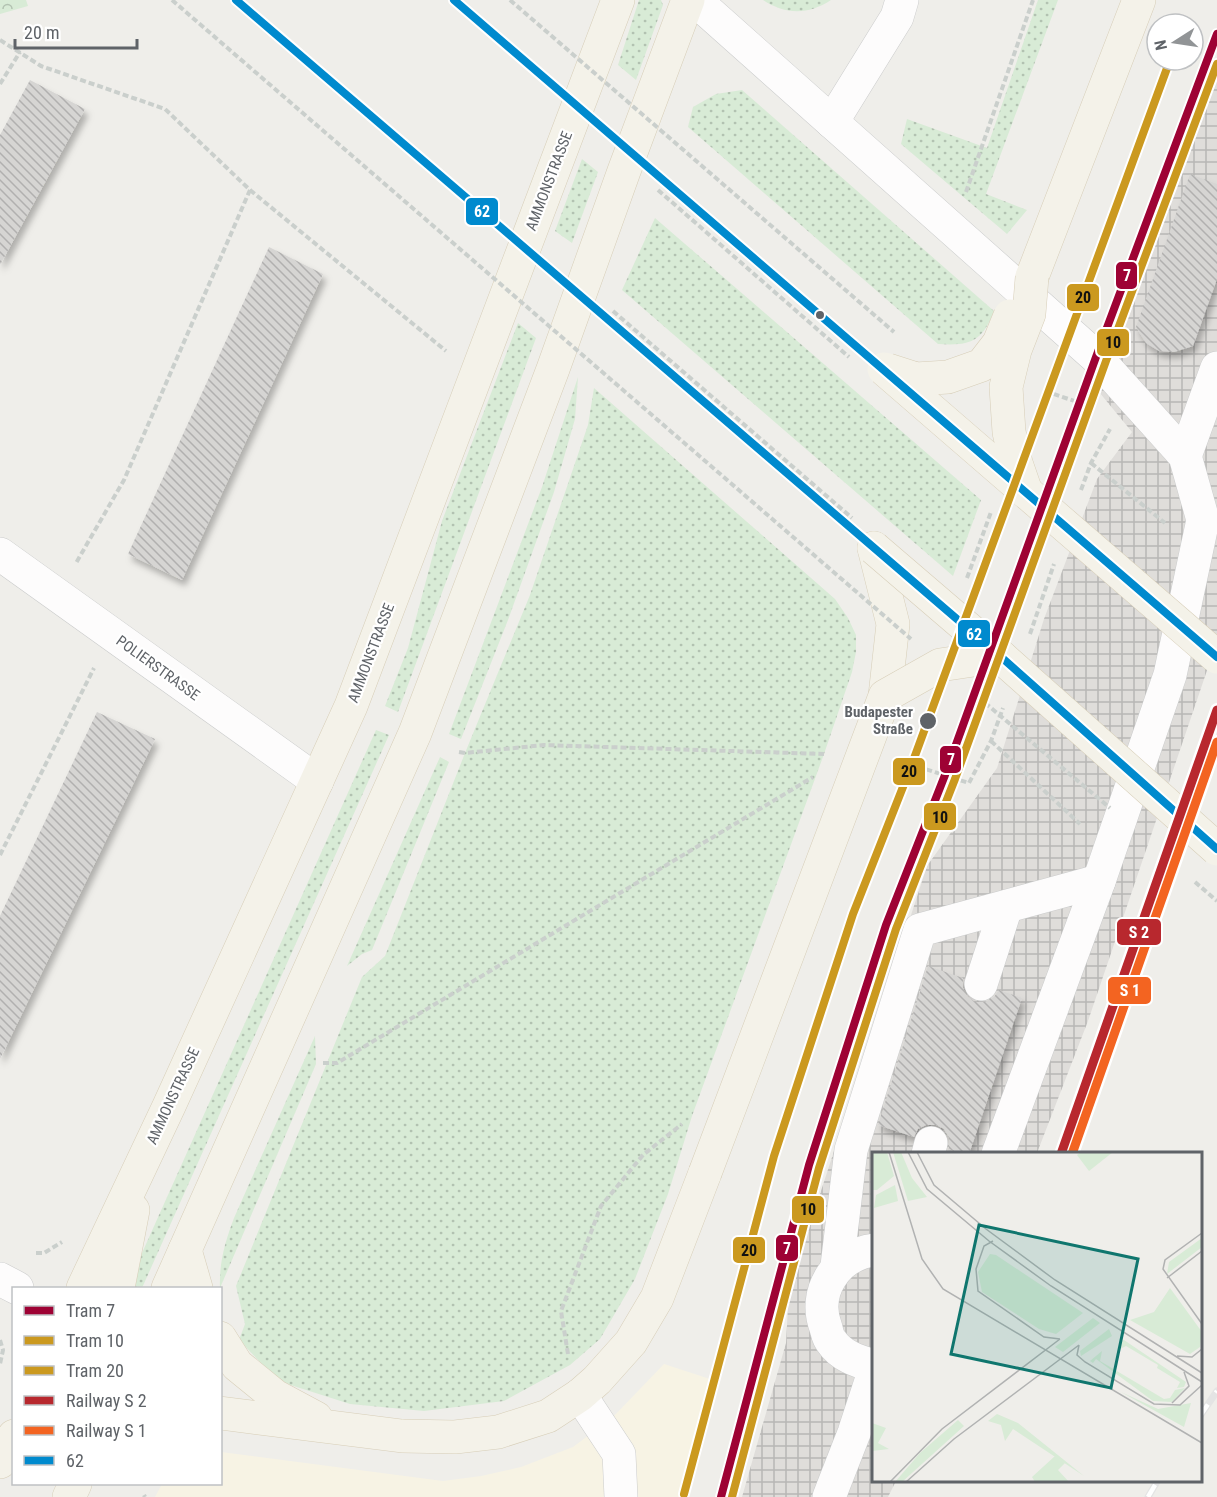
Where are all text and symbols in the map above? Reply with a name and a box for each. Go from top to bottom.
scale bar [15,12,136,50]
north arrow [1145,12,1205,72]
text: 20 m [24,22,59,43]
text: N [1151,38,1171,52]
street label: AMMONSTRASSE [522,129,576,233]
line badge: 62 [465,197,499,226]
text: 62 [474,202,490,221]
line badge: 7 [1115,261,1138,290]
text: 7 [1123,266,1131,285]
line badge: 20 [1066,283,1100,312]
text: 20 [1075,288,1091,307]
unlabelled marker [814,309,826,321]
line badge: 10 [1096,328,1130,357]
text: 10 [1105,333,1121,352]
street label: AMMONSTRASSE [344,601,398,705]
line badge: 62 [957,619,991,648]
text: 62 [966,625,982,644]
street label: POLIERSTRASSE [113,632,203,704]
place label: Budapester Straße [845,703,913,738]
marker: Budapester Straße [918,711,938,731]
line badge: 7 [939,745,962,774]
text: 7 [947,750,955,769]
line badge: 20 [892,757,926,786]
text: 20 [901,762,917,781]
line badge: 10 [923,802,957,831]
text: 10 [932,808,948,827]
line badge: S 2 [1116,918,1162,946]
text: S 2 [1129,923,1149,942]
line badge: S 1 [1107,976,1152,1005]
text: S 1 [1120,981,1140,1000]
street label: AMMONSTRASSE [143,1045,203,1147]
inset map [872,1152,1202,1482]
line badge: 10 [791,1195,825,1224]
text: 10 [800,1200,816,1219]
line badge: 7 [775,1234,799,1262]
line badge: 20 [732,1236,766,1264]
text: 7 [783,1239,791,1258]
text: 20 [741,1241,757,1260]
legend [12,1287,222,1485]
text: Tram 7 [66,1300,115,1321]
text: Tram 10 [66,1330,124,1351]
text: Tram 20 [66,1360,124,1381]
text: Railway S 2 [66,1390,147,1411]
text: Railway S 1 [66,1420,147,1441]
text: 62 [66,1450,84,1471]

